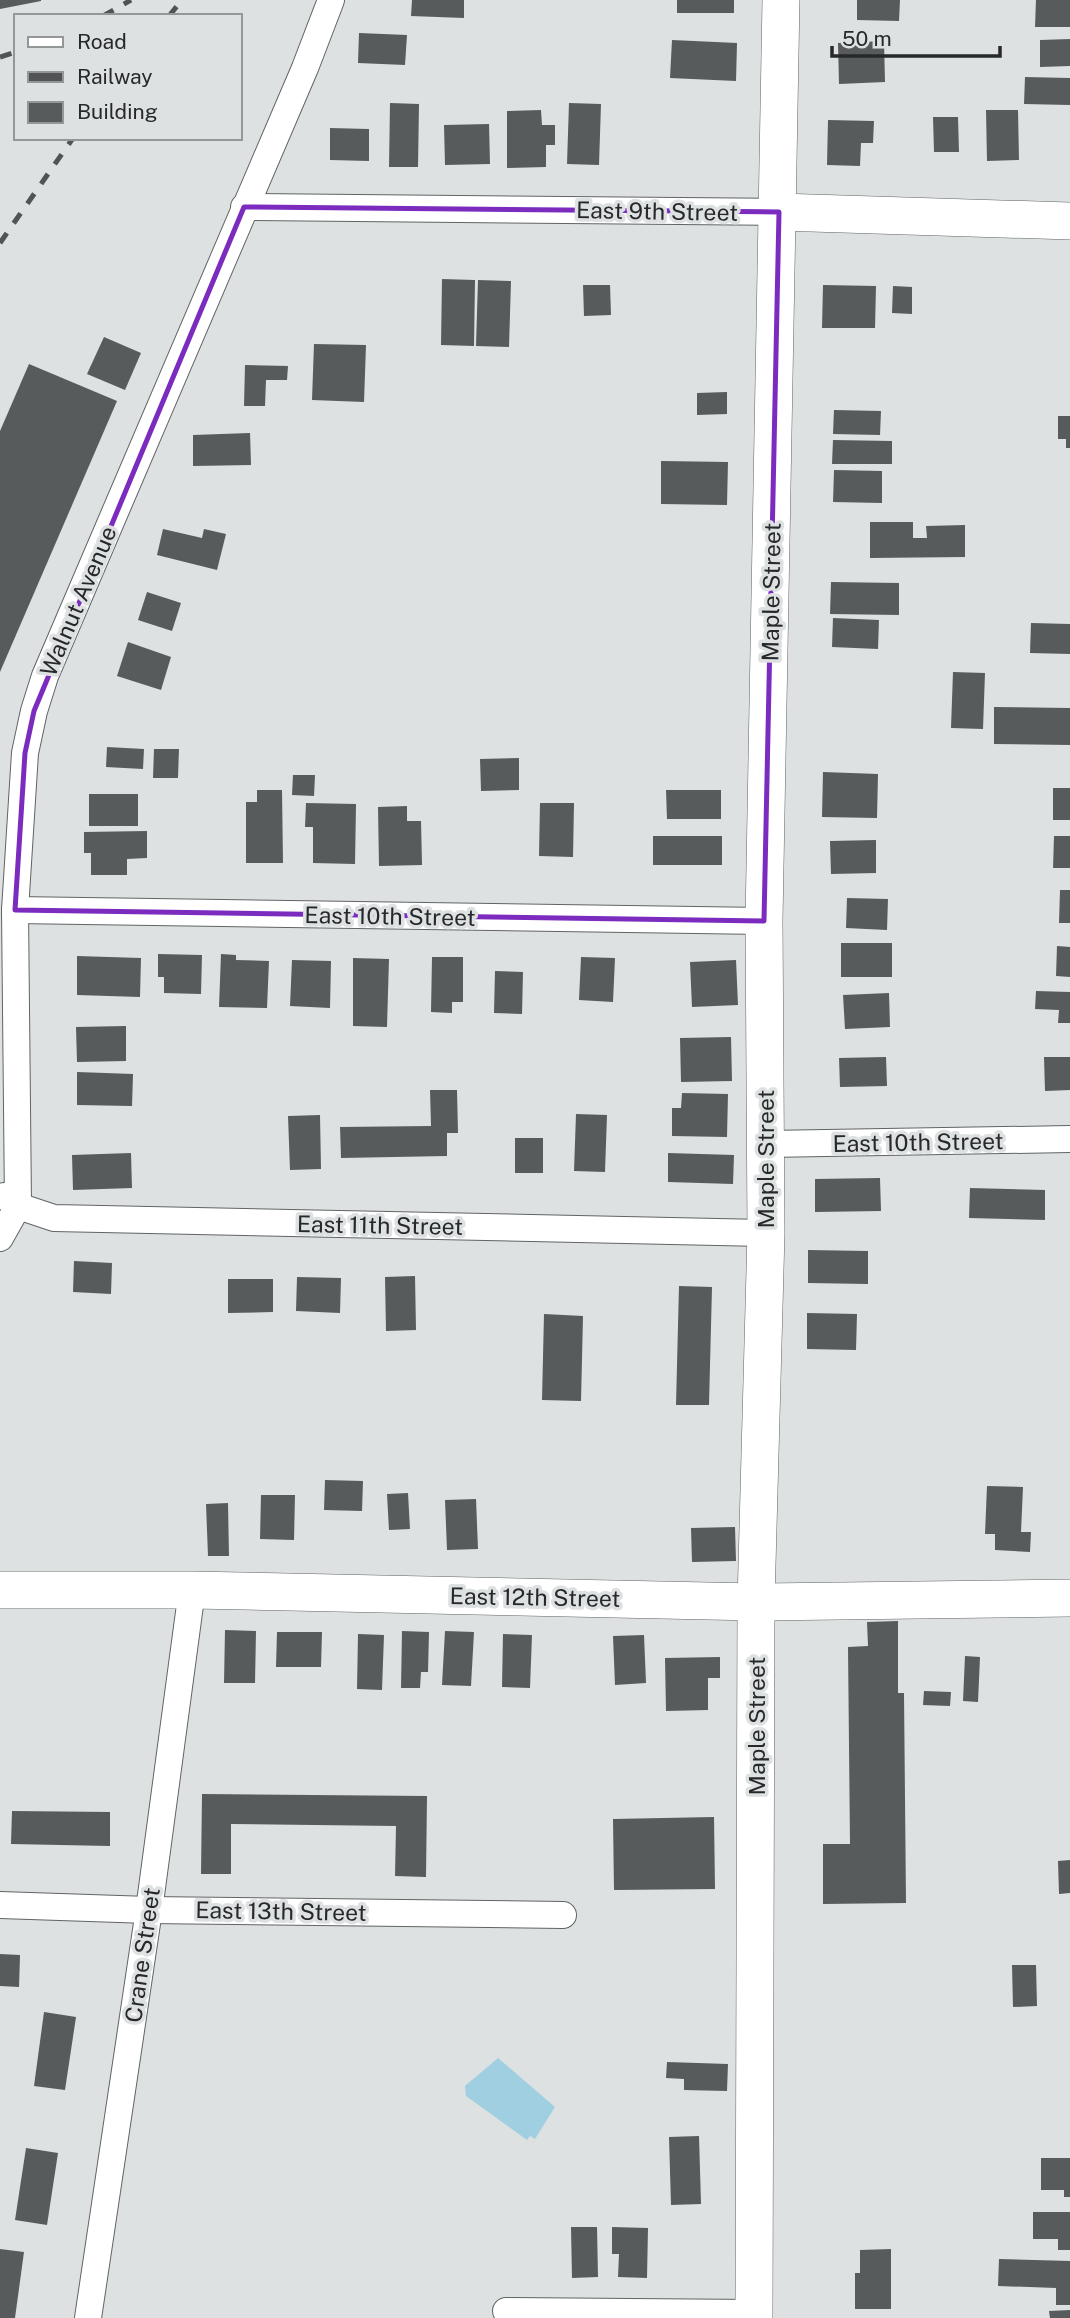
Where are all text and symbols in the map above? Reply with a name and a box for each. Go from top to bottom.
legend [14,14,242,140]
scale bar [832,14,1000,58]
text: 50 m [842,26,892,51]
text: Road [77,29,127,54]
text: Railway [77,64,153,89]
text: Building [77,99,158,124]
street label: East 9th Street [576,196,738,226]
street label: Walnut Avenue [34,522,122,680]
street label: Maple Street [756,522,786,662]
street label: East 10th Street [304,901,476,931]
street label: Maple Street [752,1090,779,1228]
street label: East 10th Street [832,1127,1004,1157]
street label: East 11th Street [297,1210,463,1240]
street label: East 12th Street [449,1582,621,1612]
street label: Maple Street [743,1657,770,1795]
street label: Crane Street [119,1886,165,2024]
street label: East 13th Street [195,1896,367,1926]

